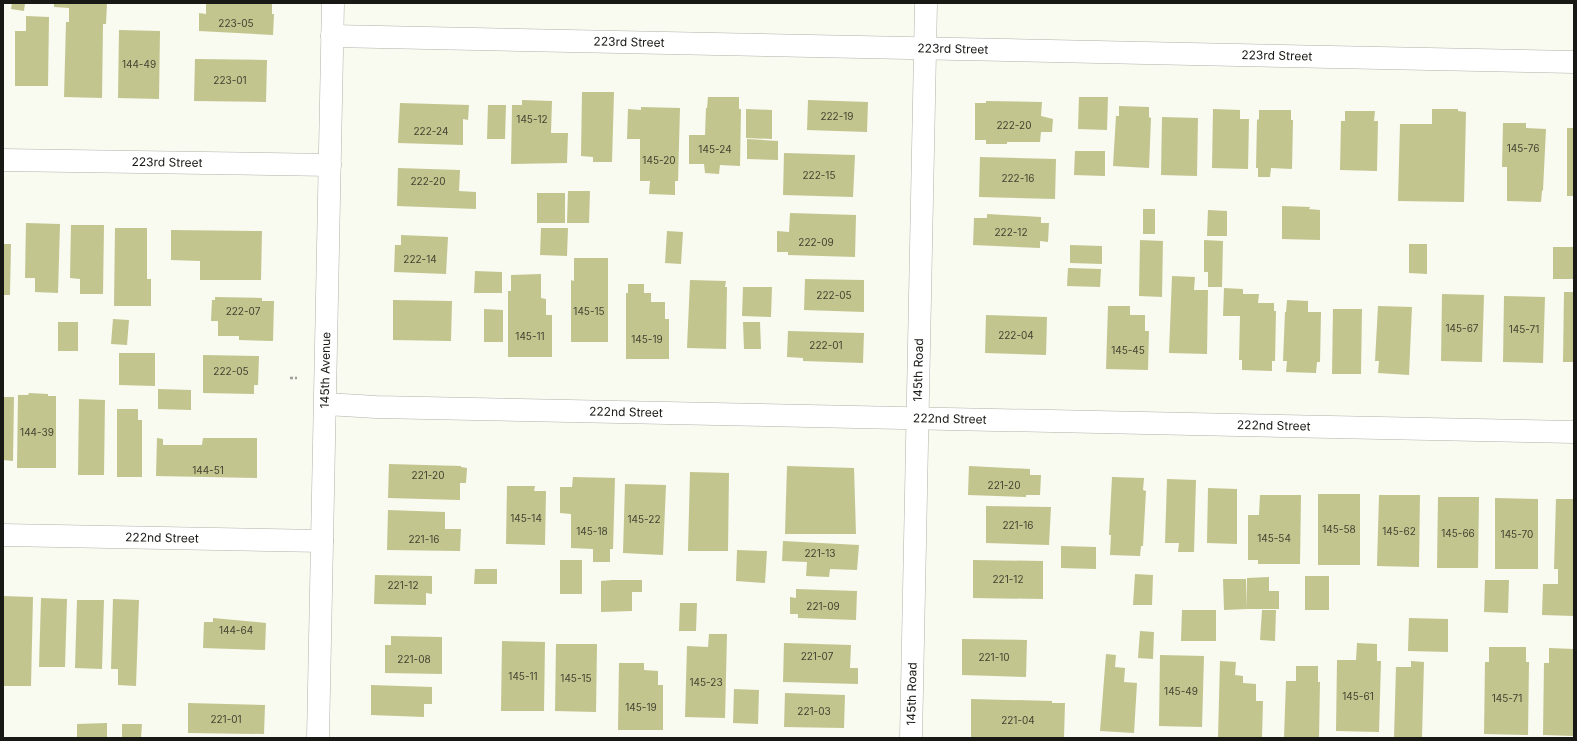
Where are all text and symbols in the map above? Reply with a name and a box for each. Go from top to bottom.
house number: 223-05 [218,17,254,29]
street label: 223rd Street [593,33,665,50]
street label: 223rd Street [917,40,989,57]
street label: 223rd Street [1241,47,1313,64]
house number: 144-49 [122,58,156,70]
house number: 223-01 [213,74,247,86]
house number: 222-19 [820,110,854,122]
house number: 145-12 [516,113,548,125]
house number: 222-20 [997,119,1031,131]
house number: 222-24 [414,125,448,137]
house number: 145-76 [1507,142,1539,154]
house number: 145-24 [698,143,732,155]
street label: 223rd Street [131,154,203,170]
house number: 145-20 [642,154,676,166]
house number: 222-15 [802,169,836,181]
house number: 222-16 [1001,172,1035,184]
house number: 222-20 [411,175,445,187]
house number: 222-12 [994,226,1028,238]
house number: 222-09 [798,236,834,248]
house number: 222-14 [403,253,437,265]
house number: 222-05 [816,289,852,301]
house number: 222-07 [226,305,261,317]
house number: 145-15 [573,305,605,317]
house number: 145-67 [1445,322,1479,334]
house number: 145-71 [1509,323,1539,335]
house number: 222-04 [998,329,1034,341]
house number: 145-11 [515,330,545,342]
street label: 145th Avenue [317,332,333,408]
house number: 145-19 [631,333,663,345]
street label: 145th Road [910,338,926,402]
house number: 222-01 [809,339,843,351]
house number: 145-45 [1111,344,1145,356]
house number: 222-05 [213,365,249,377]
street label: 222nd Street [589,403,663,420]
street label: 222nd Street [913,410,987,427]
street label: 222nd Street [1237,417,1311,434]
house number: 144-39 [20,426,54,438]
house number: 144-51 [192,464,224,476]
house number: 221-20 [412,469,444,481]
house number: 221-20 [988,479,1020,491]
house number: 145-14 [510,512,542,524]
house number: 145-22 [627,513,661,525]
house number: 221-16 [1002,519,1034,531]
house number: 145-58 [1322,523,1356,535]
house number: 145-18 [576,525,608,537]
house number: 145-62 [1382,525,1416,537]
house number: 145-66 [1441,527,1475,539]
house number: 145-70 [1501,528,1533,540]
street label: 222nd Street [125,529,199,546]
house number: 145-54 [1257,532,1291,544]
house number: 221-16 [408,533,440,545]
house number: 221-13 [804,547,836,559]
house number: 221-12 [992,573,1024,585]
house number: 221-12 [387,579,419,591]
house number: 221-09 [806,600,840,612]
house number: 144-64 [219,624,253,636]
house number: 221-07 [801,650,834,662]
house number: 221-10 [978,651,1010,663]
house number: 221-08 [397,653,431,665]
street label: 145th Road [903,662,920,726]
house number: 145-11 [508,670,538,682]
house number: 145-15 [560,672,592,684]
house number: 145-23 [689,676,723,688]
house number: 145-49 [1164,685,1198,697]
house number: 145-61 [1342,690,1374,702]
house number: 145-71 [1492,692,1522,704]
house number: 145-19 [625,701,657,713]
house number: 221-03 [797,705,831,717]
house number: 221-01 [210,713,242,725]
house number: 221-04 [1001,714,1035,726]

